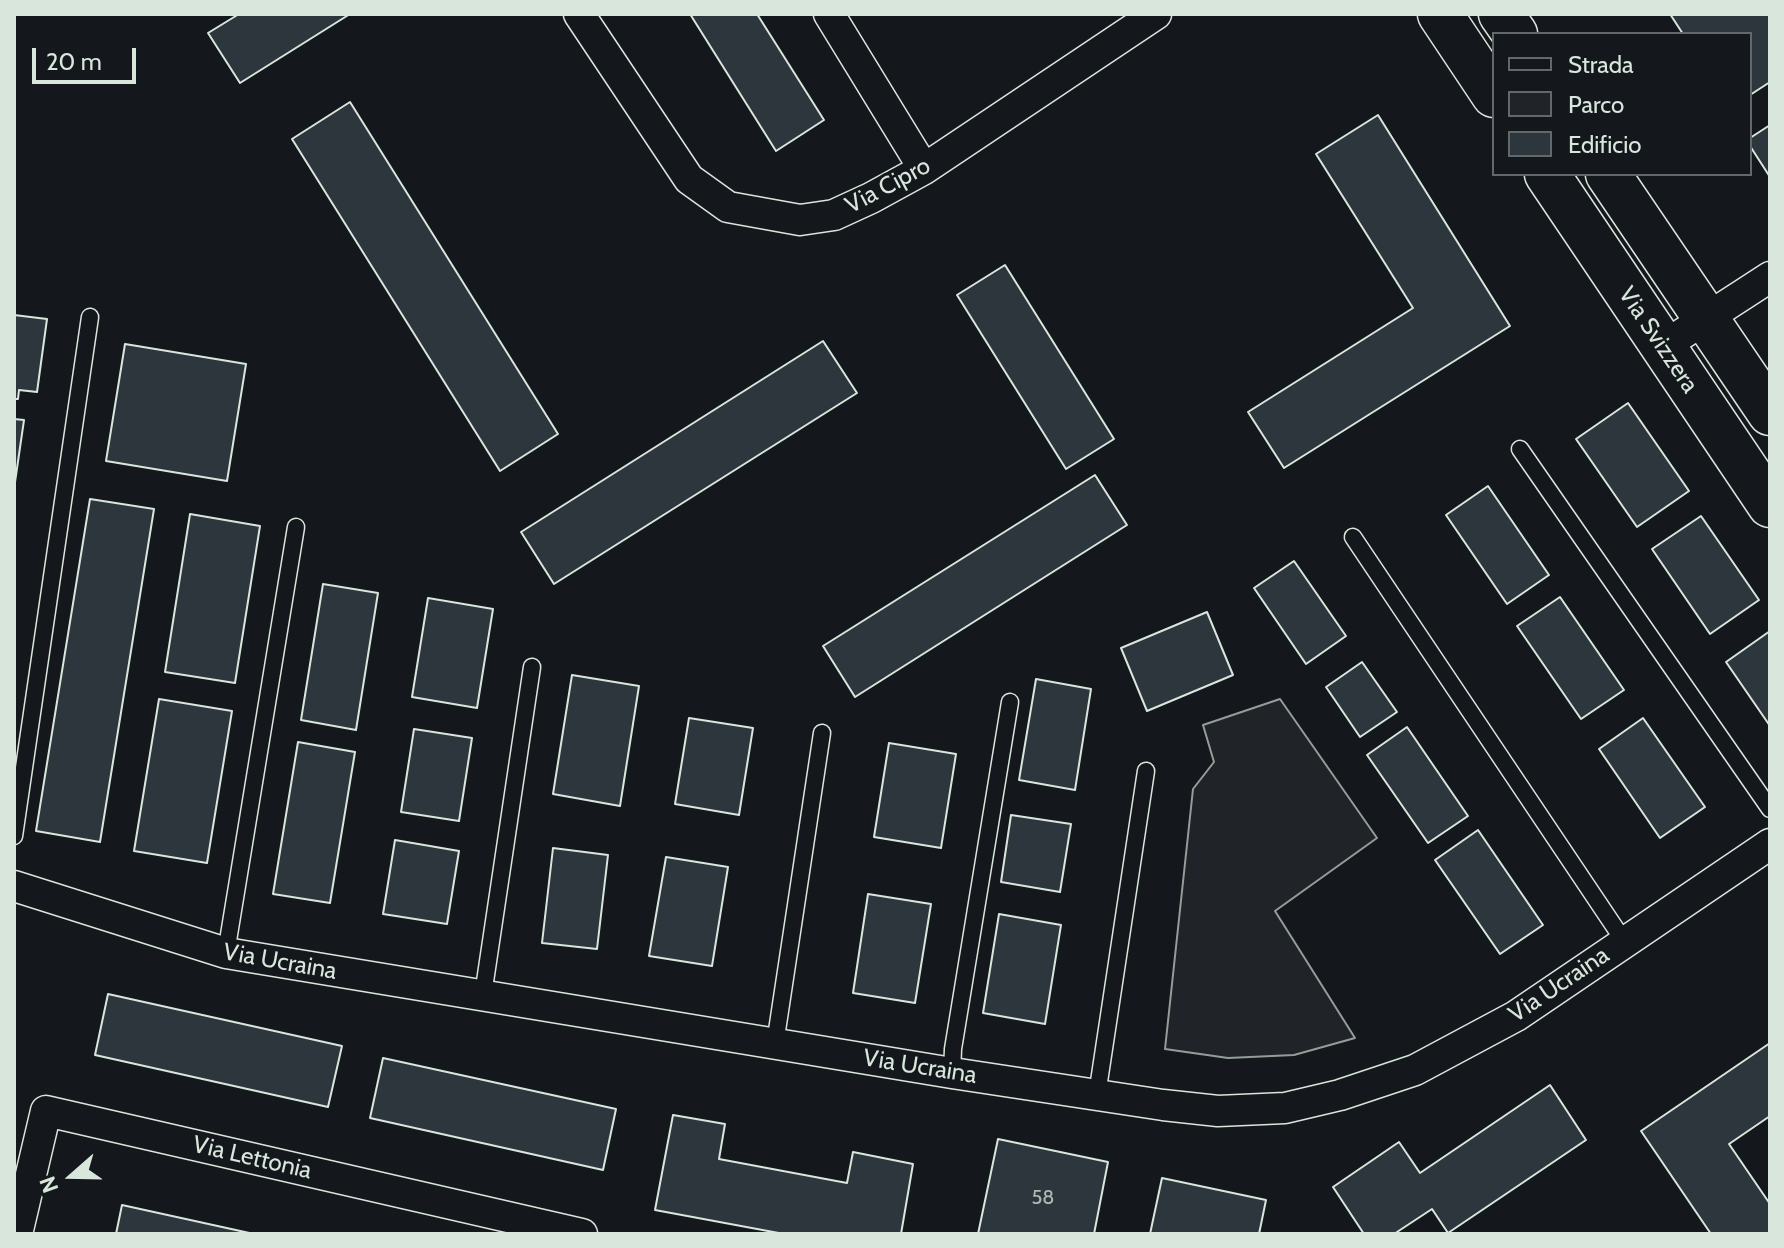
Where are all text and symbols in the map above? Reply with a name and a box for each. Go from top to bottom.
scale bar [36,32,140,82]
legend [1492,32,1752,176]
text: 20 m [46,47,102,76]
text: Strada [1568,50,1634,79]
text: Parco [1568,90,1624,119]
text: Edificio [1568,130,1642,159]
street label: Via Cipro [841,152,935,220]
street label: Via Svizzera [1612,281,1704,399]
street label: Via Ucraina [221,938,339,986]
street label: Via Ucraina [1503,941,1615,1029]
street label: Via Ucraina [861,1044,979,1090]
street label: Via Lettonia [190,1130,314,1186]
north arrow [32,1136,112,1216]
text: N [34,1172,64,1196]
house number: 58 [1032,1186,1054,1210]

